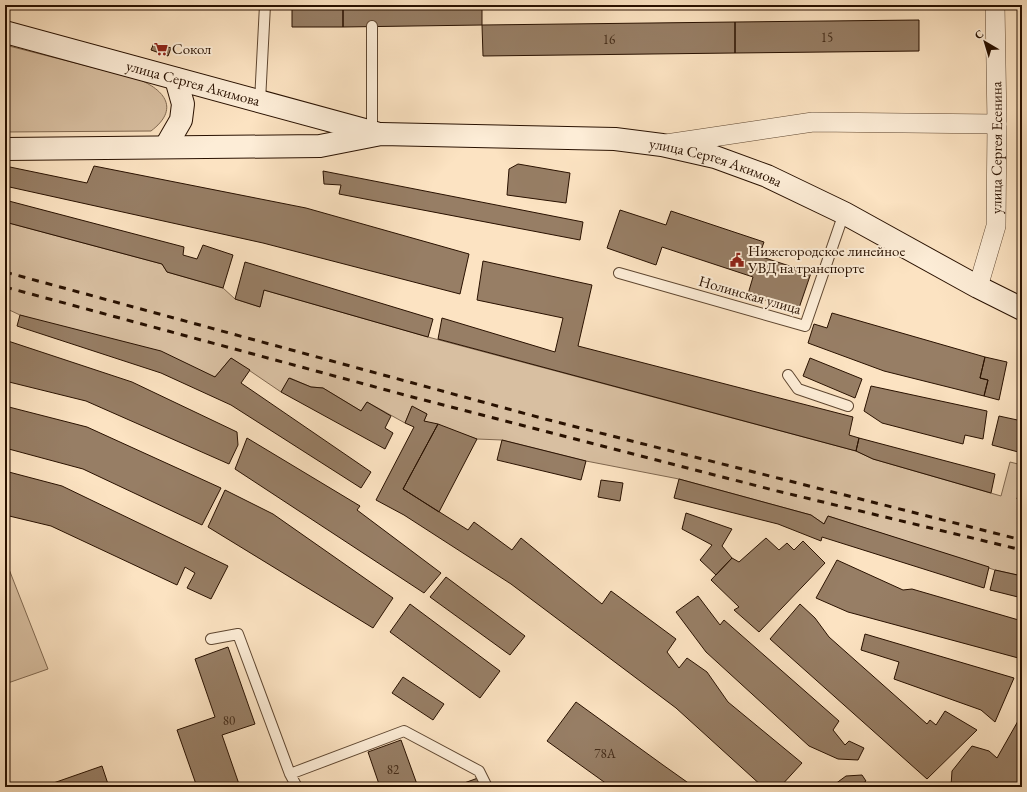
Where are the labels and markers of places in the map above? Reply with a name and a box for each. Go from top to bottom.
place label: Сокол [172,39,211,58]
supermarket icon: Сокол [153,41,169,57]
place label: Нижегородское линейное УВД на транспорте [747,241,906,277]
public building icon: Нижегородское линейное УВД на транспорте [729,252,745,268]

